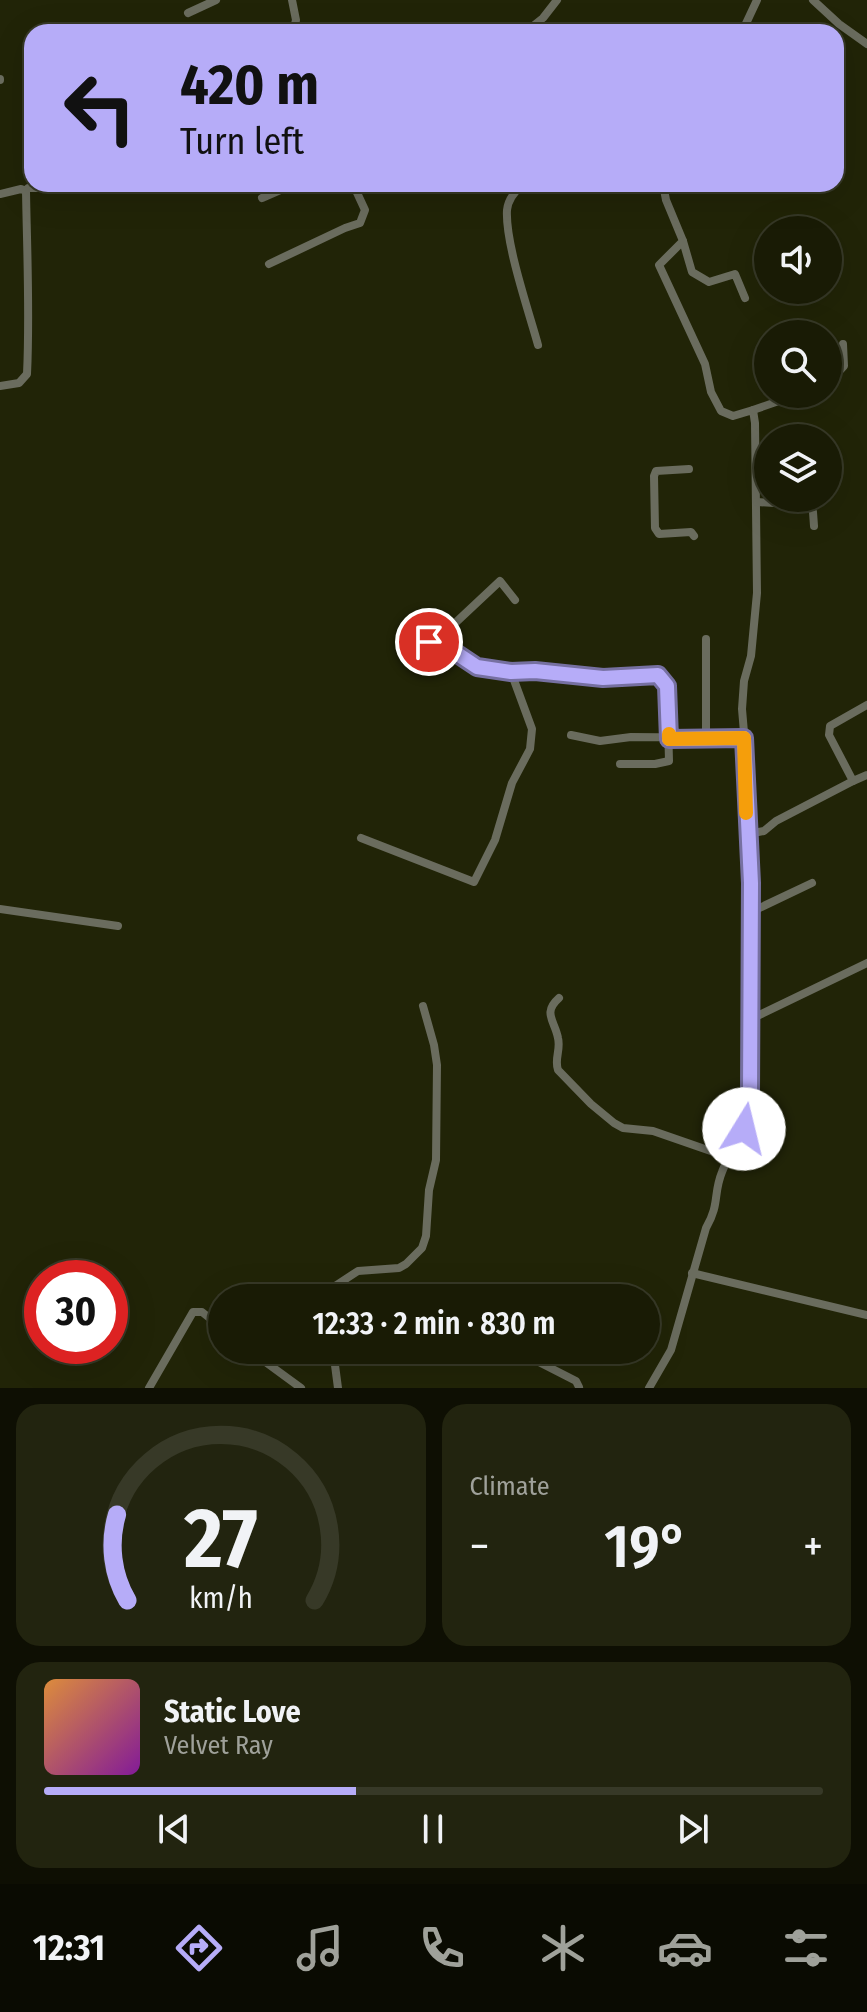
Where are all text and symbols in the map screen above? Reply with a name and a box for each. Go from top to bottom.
text: 420 m [180,52,319,119]
icon: left [48,56,152,160]
text: Turn left [180,120,304,164]
map controls [754,216,842,512]
button: sound [754,216,842,304]
button: search [754,320,842,408]
button: layers [754,424,842,512]
pin [395,608,463,676]
icon: arrive [407,620,451,664]
position arrow [702,1087,786,1171]
speed limit sign: 30 [24,1260,128,1364]
text: 12:33 · 2 min · 830 m [313,1306,555,1342]
text: Climate [470,1471,550,1502]
text: 27 [183,1489,258,1589]
text: 19° [604,1511,688,1583]
text: − [470,1520,489,1573]
text: + [803,1520,823,1573]
text: km/h [189,1581,253,1616]
text: Static Love [164,1694,301,1730]
text: Velvet Ray [164,1730,273,1761]
icon: previous [152,1807,196,1851]
icon: pause [411,1807,455,1851]
icon: next [671,1807,715,1851]
icon: directions [171,1920,227,1976]
icon: music [292,1920,348,1976]
icon: phone [414,1920,470,1976]
icon: climate [535,1920,591,1976]
icon: car [657,1920,713,1976]
icon: filters [778,1920,834,1976]
text: 12:31 [33,1926,105,1970]

